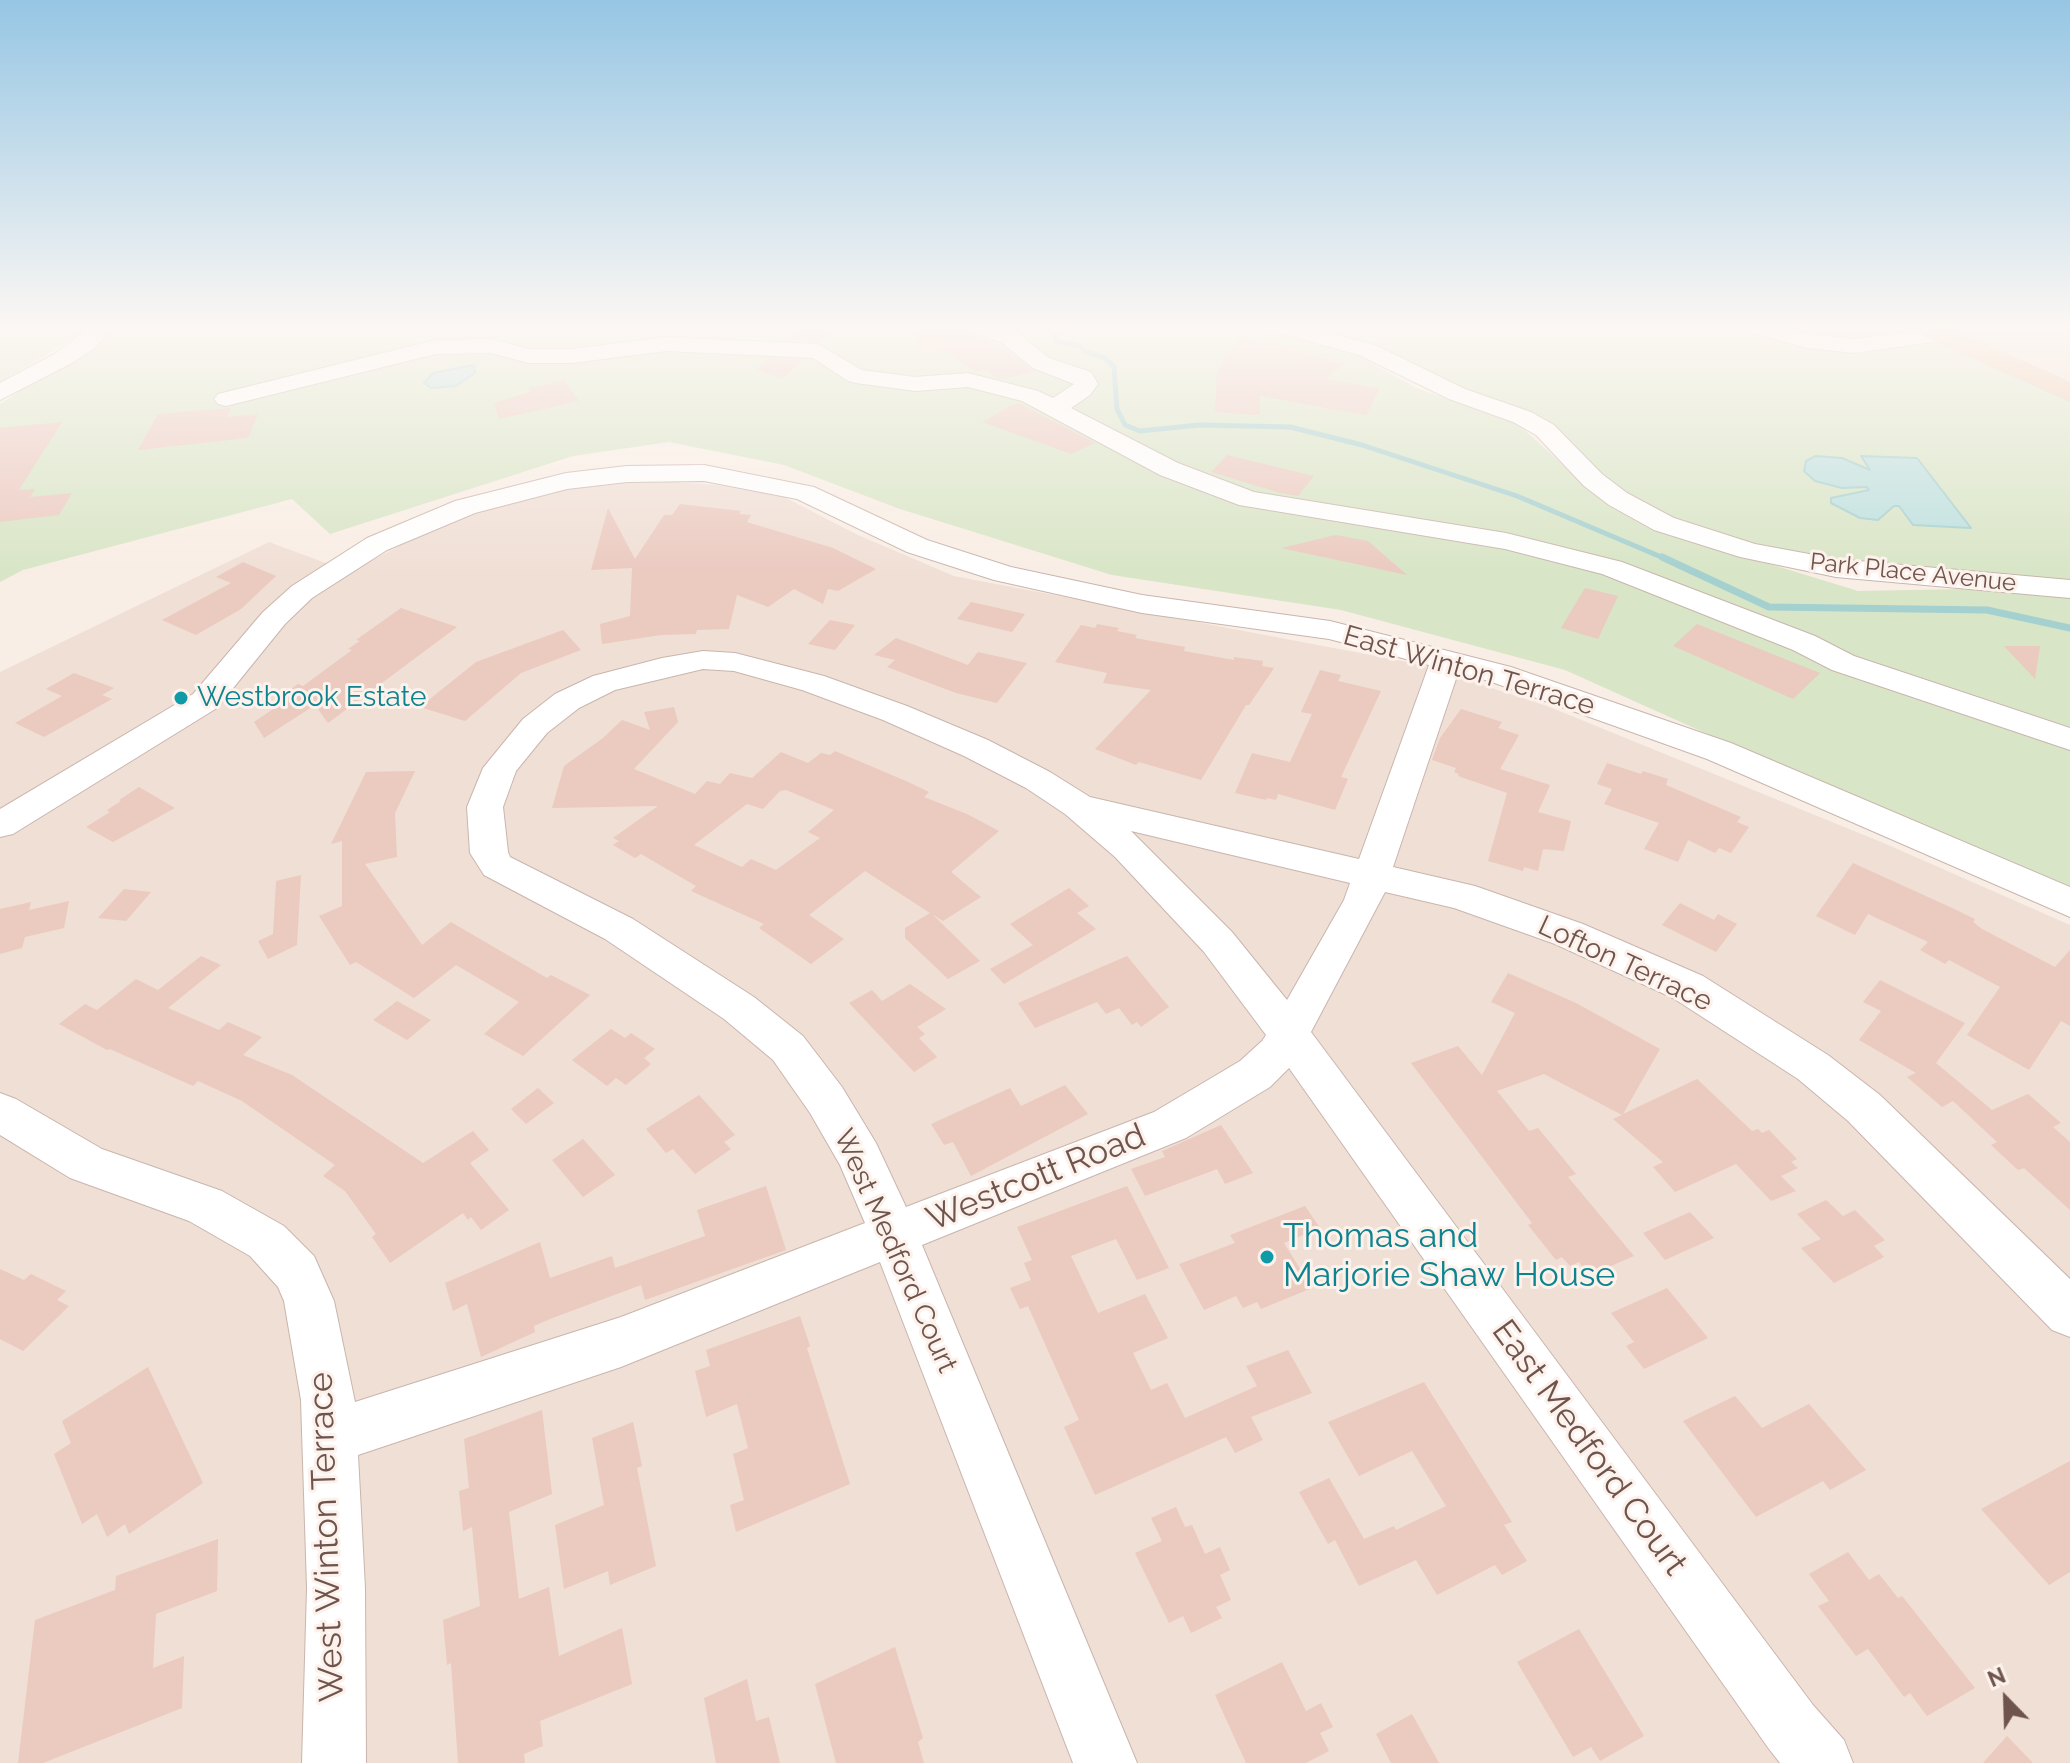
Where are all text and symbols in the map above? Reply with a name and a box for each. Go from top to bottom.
street label: Park Place Avenue [1808,548,2018,598]
street label: East Winton Terrace [1339,619,1599,723]
place label: Westbrook Estate [197,681,426,715]
marker: Westbrook Estate [172,689,190,707]
street label: Lofton Terrace [1533,909,1717,1019]
street label: Westcott Road [921,1116,1151,1240]
street label: West Medford Court [826,1124,964,1378]
place label: Thomas and Marjorie Shaw House [1283,1217,1615,1296]
marker: Thomas and Marjorie Shaw House [1258,1248,1276,1266]
street label: East Medford Court [1483,1312,1695,1584]
street label: West Winton Terrace [301,1371,353,1703]
north arrow [1966,1659,2046,1739]
text: N [1984,1662,2009,1692]

